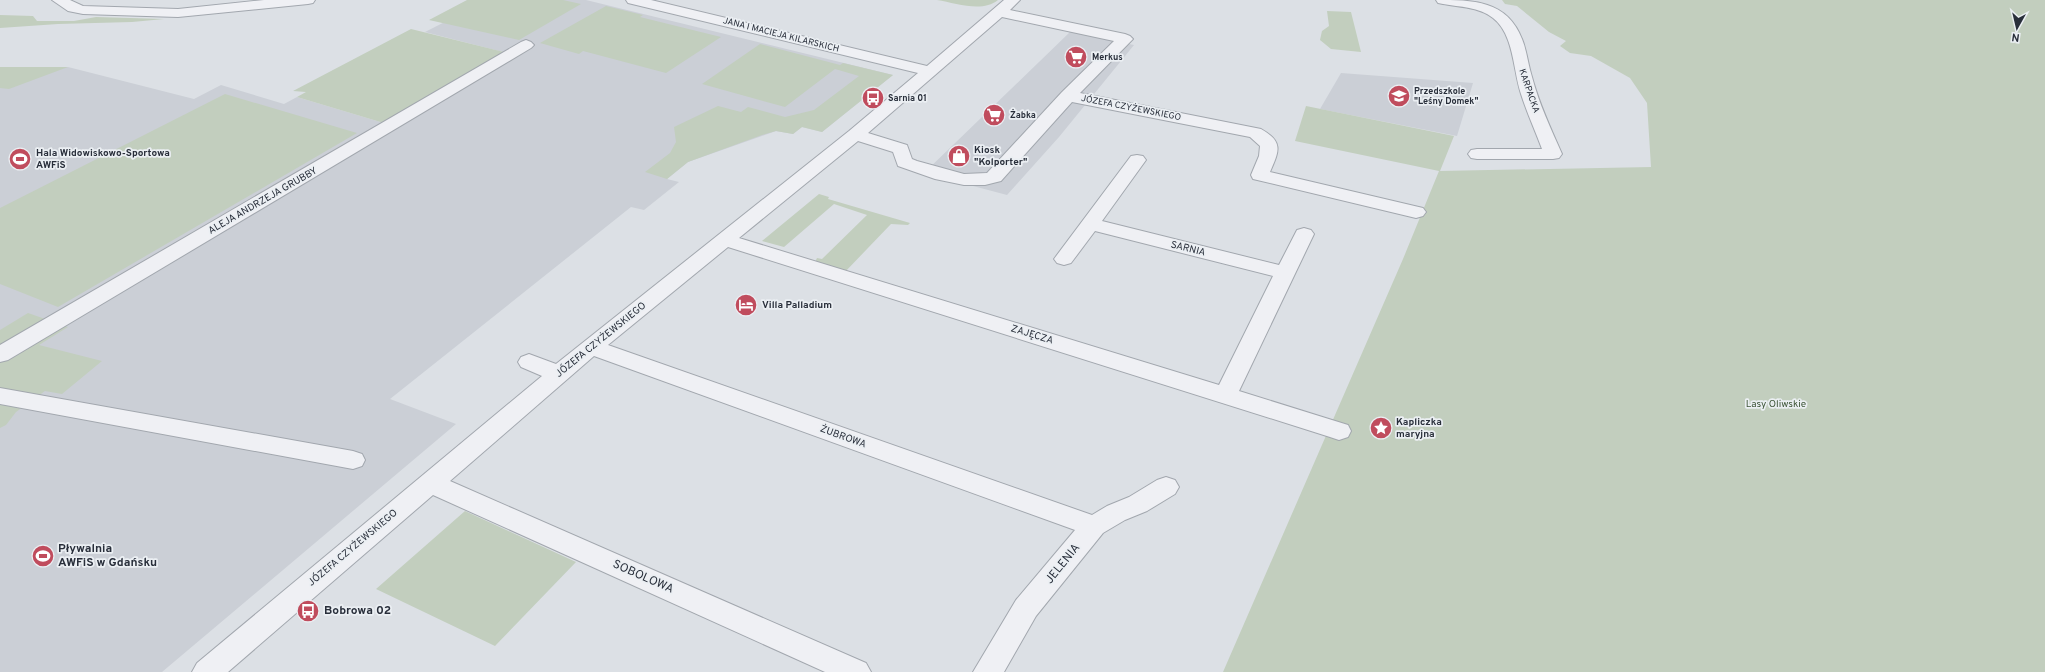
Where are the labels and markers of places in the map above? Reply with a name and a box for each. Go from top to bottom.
supermarket icon: Merkus [1063,44,1089,70]
place label: Merkus [1092,52,1123,63]
school or university icon: Przedszkole "Leśny Domek" [1386,83,1412,109]
bus stop icon: Sarnia 01 [860,85,886,111]
place label: Przedszkole "Leśny Domek" [1414,86,1478,107]
place label: Sarnia 01 [888,93,927,104]
supermarket icon: Żabka [981,102,1007,128]
place label: Żabka [1010,108,1036,121]
shop icon: Kiosk "Kolporter" [946,143,972,169]
place label: Kiosk "Kolporter" [974,144,1027,169]
sports icon: Hala Widowiskowo-Sportowa AWFiS [7,146,33,172]
place label: Hala Widowiskowo-Sportowa AWFiS [36,147,170,172]
hotel icon: Villa Palladium [733,292,759,318]
place label: Villa Palladium [762,299,832,312]
place icon: Kapliczka maryjna [1368,415,1394,441]
place label: Kapliczka maryjna [1396,416,1442,441]
place label: Pływalnia AWFiS w Gdańsku [58,541,157,571]
sports icon: Pływalnia AWFiS w Gdańsku [30,543,56,569]
bus stop icon: Bobrowa 02 [295,598,321,624]
place label: Bobrowa 02 [324,603,391,619]

